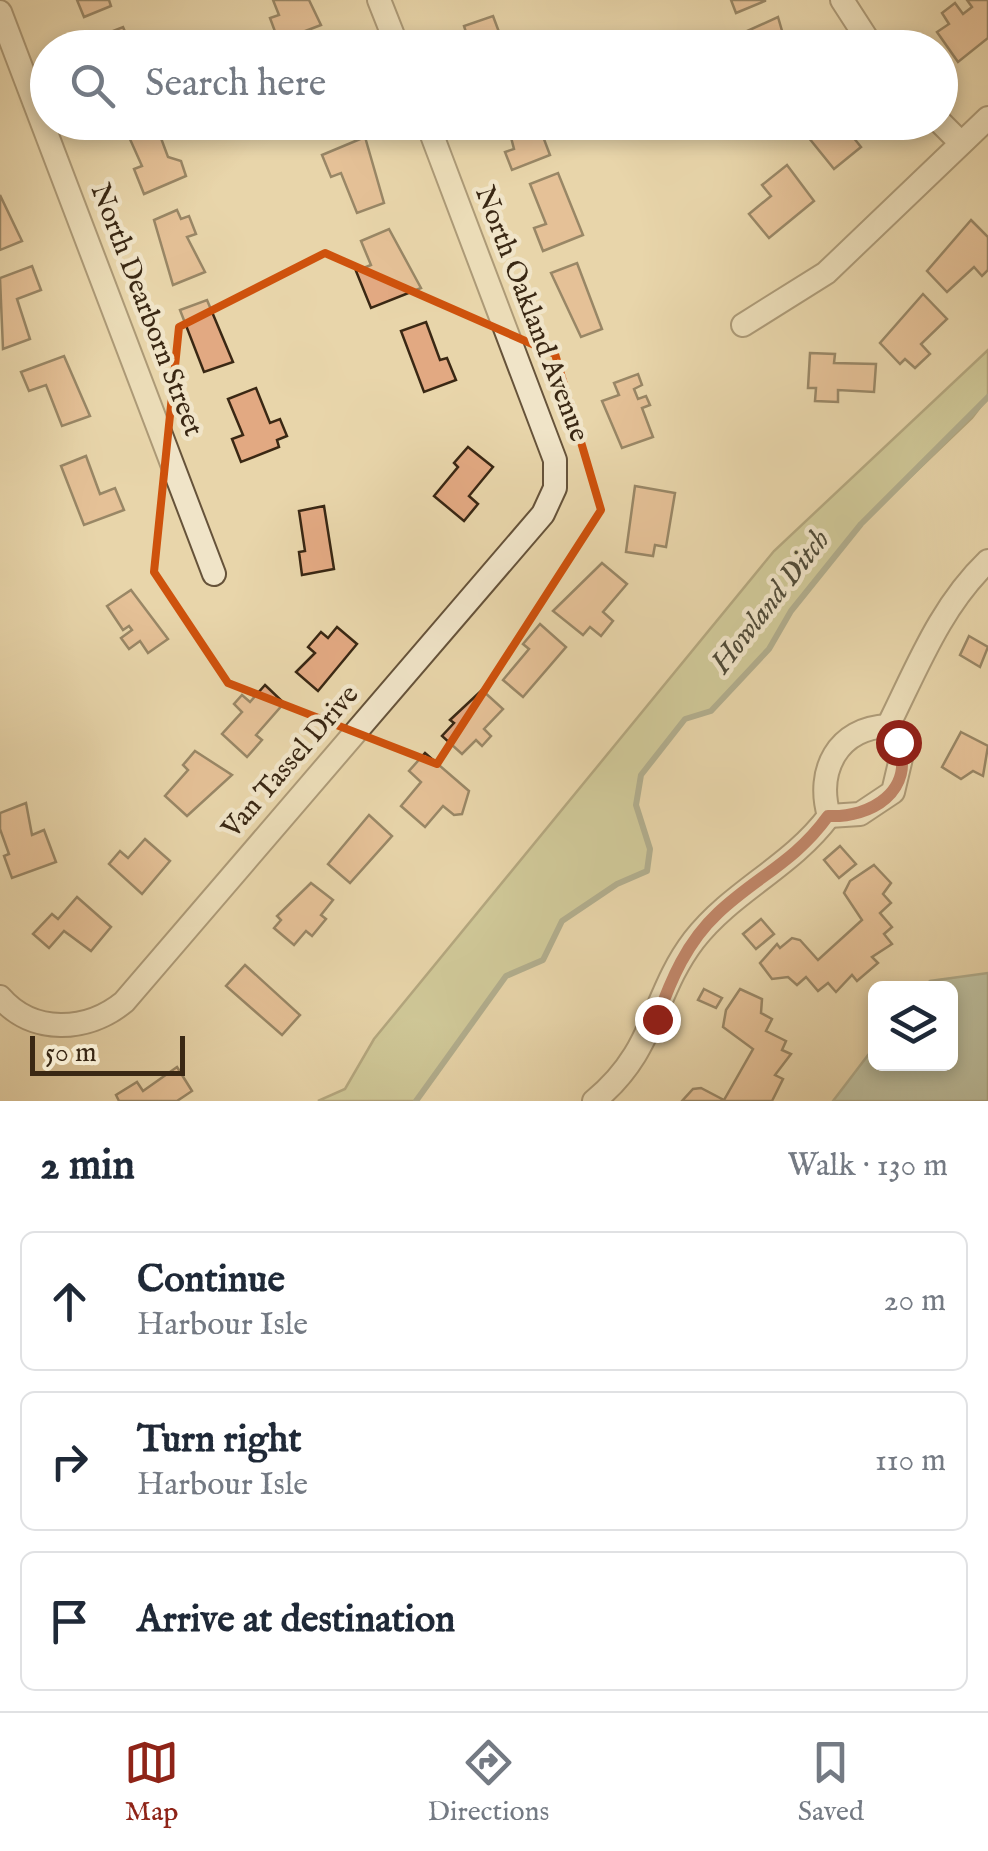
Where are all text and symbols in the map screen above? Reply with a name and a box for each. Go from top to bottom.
search box [30,30,958,140]
icon: search [65,58,120,113]
text: Search here [145,61,326,109]
street label: North Dearborn Street [82,179,210,442]
street label: North Oakland Avenue [466,181,596,447]
water label: Howland Ditch [702,522,839,682]
street label: Van Tassel Drive [214,678,367,847]
route start [876,720,922,766]
map controls [868,981,958,1071]
button: layers [868,981,958,1071]
route end [635,997,681,1043]
scale bar [30,1031,185,1076]
text: 50 m [45,1036,97,1071]
text: 2 min [40,1140,135,1193]
text: Walk · 130 m [787,1146,948,1187]
text: Continue [137,1257,285,1305]
icon: ahead [42,1274,97,1329]
text: 20 m [884,1281,946,1322]
text: Harbour Isle [137,1305,308,1346]
text: Turn right [137,1417,301,1465]
icon: right [42,1434,97,1489]
text: 110 m [875,1441,946,1482]
text: Harbour Isle [137,1465,308,1506]
icon: arrive [42,1594,97,1649]
text: Arrive at destination [137,1597,455,1645]
tab: Map [124,1735,179,1830]
tab: Directions [427,1735,549,1830]
tab: Saved [798,1735,864,1830]

